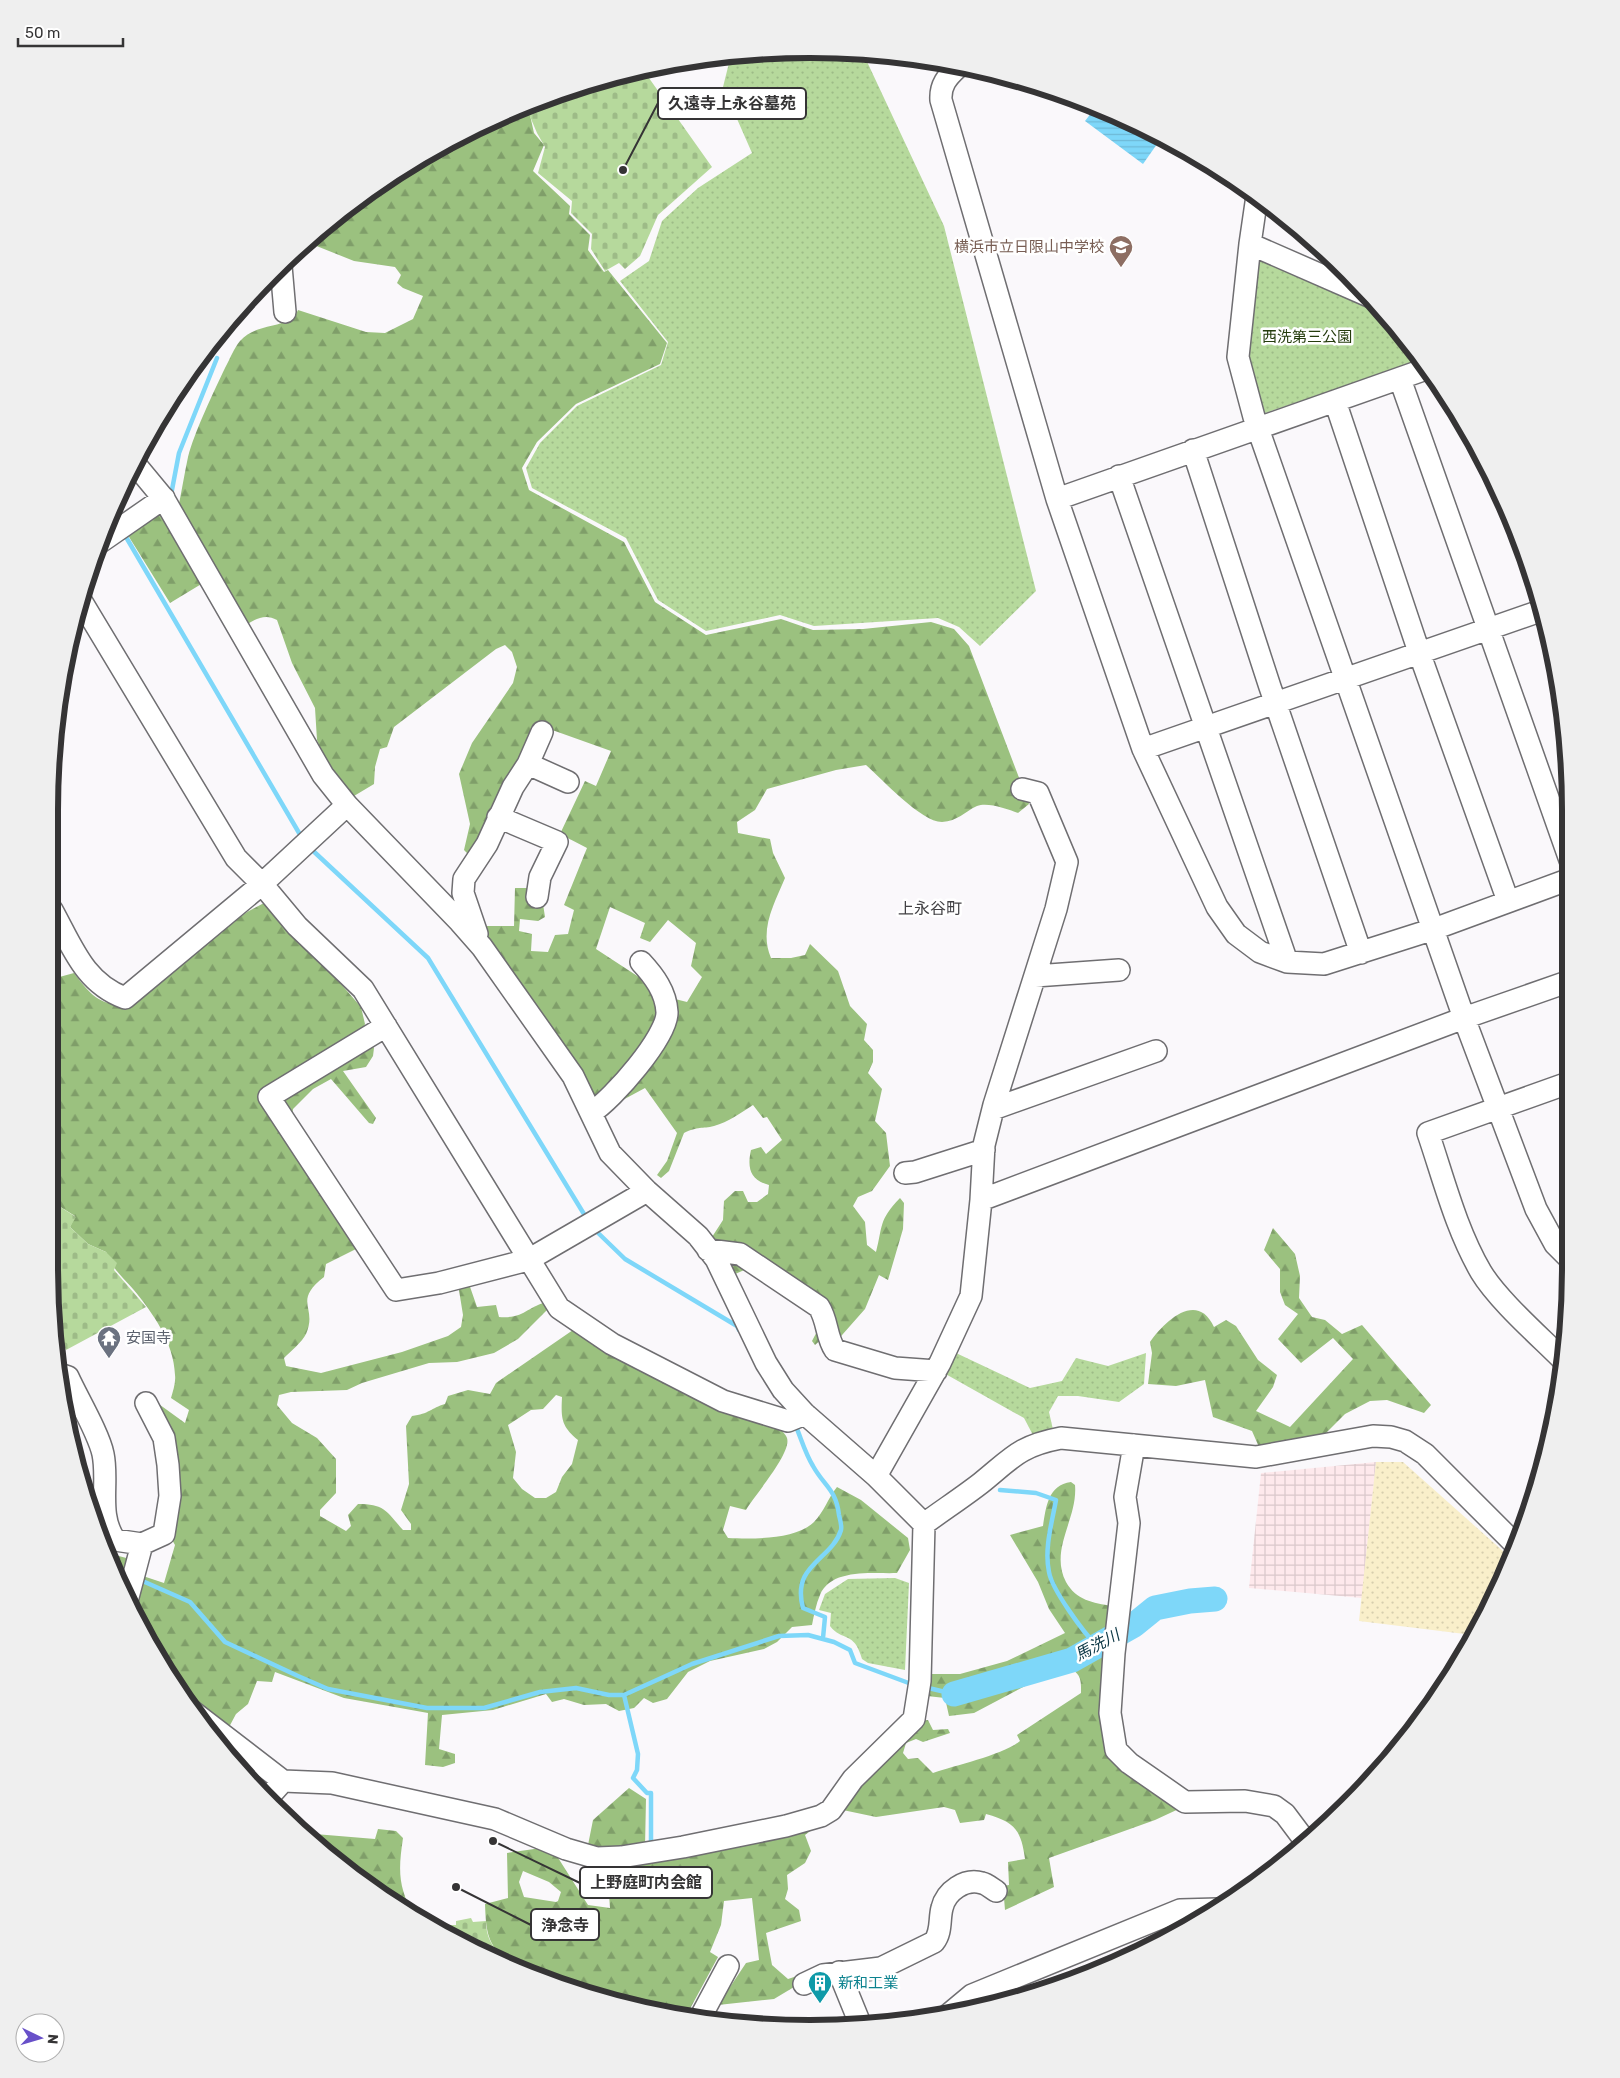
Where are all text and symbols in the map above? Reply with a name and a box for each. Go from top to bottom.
scale bar [18,15,122,47]
text: 50 m [25,24,60,42]
callout: 久遠寺上永谷墓苑 [658,88,806,119]
text: 久遠寺上永谷墓苑 [668,94,796,113]
school or university icon: 横浜市立日限山中学校 [1108,234,1134,268]
place label: 横浜市立日限山中学校 [954,238,1104,256]
park label: 西洗第三公園 [1262,328,1352,346]
district label: 上永谷町 [898,899,962,918]
temple icon: 安国寺 [96,1325,122,1359]
place label: 安国寺 [126,1329,171,1347]
water label: 馬洗川 [1071,1624,1124,1665]
callout: 上野庭町内会館 [580,1867,712,1898]
text: 上野庭町内会館 [590,1873,702,1892]
callout: 浄念寺 [531,1909,599,1940]
text: 浄念寺 [541,1916,589,1935]
building icon: 新和工業 [807,1970,833,2004]
place label: 新和工業 [838,1974,898,1992]
north arrow [15,2013,65,2063]
text: N [44,2033,61,2045]

